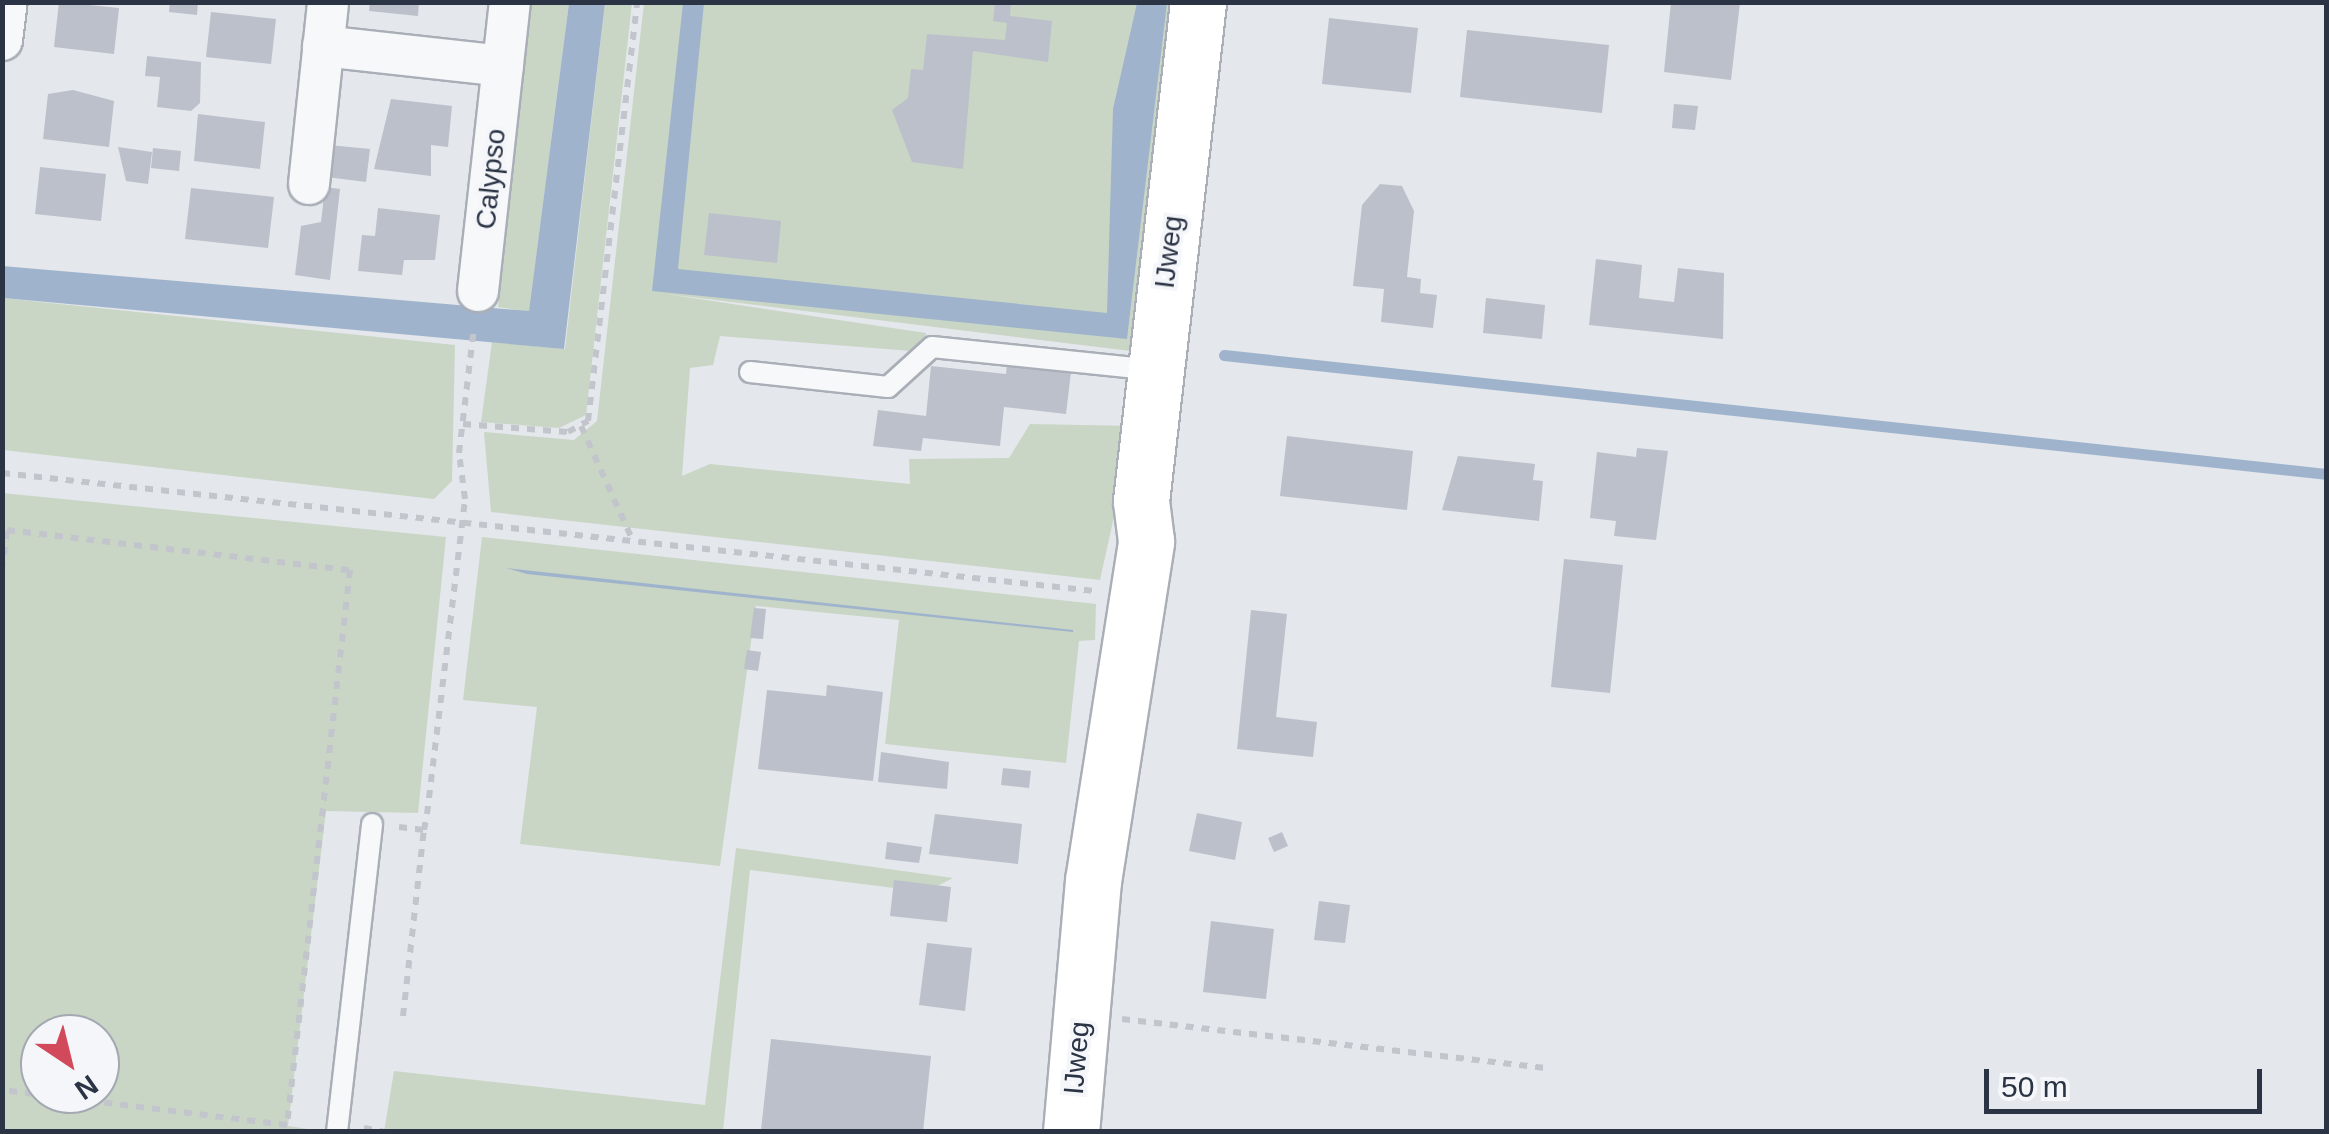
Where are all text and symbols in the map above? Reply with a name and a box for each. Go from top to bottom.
street label: Calypso [469,127,513,231]
street label: IJweg [1148,214,1190,290]
north arrow [20,1014,120,1114]
street label: IJweg [1057,1020,1097,1096]
scale bar [1989,1049,2266,1111]
text: N [69,1069,104,1106]
text: 50 m [2001,1070,2068,1103]

